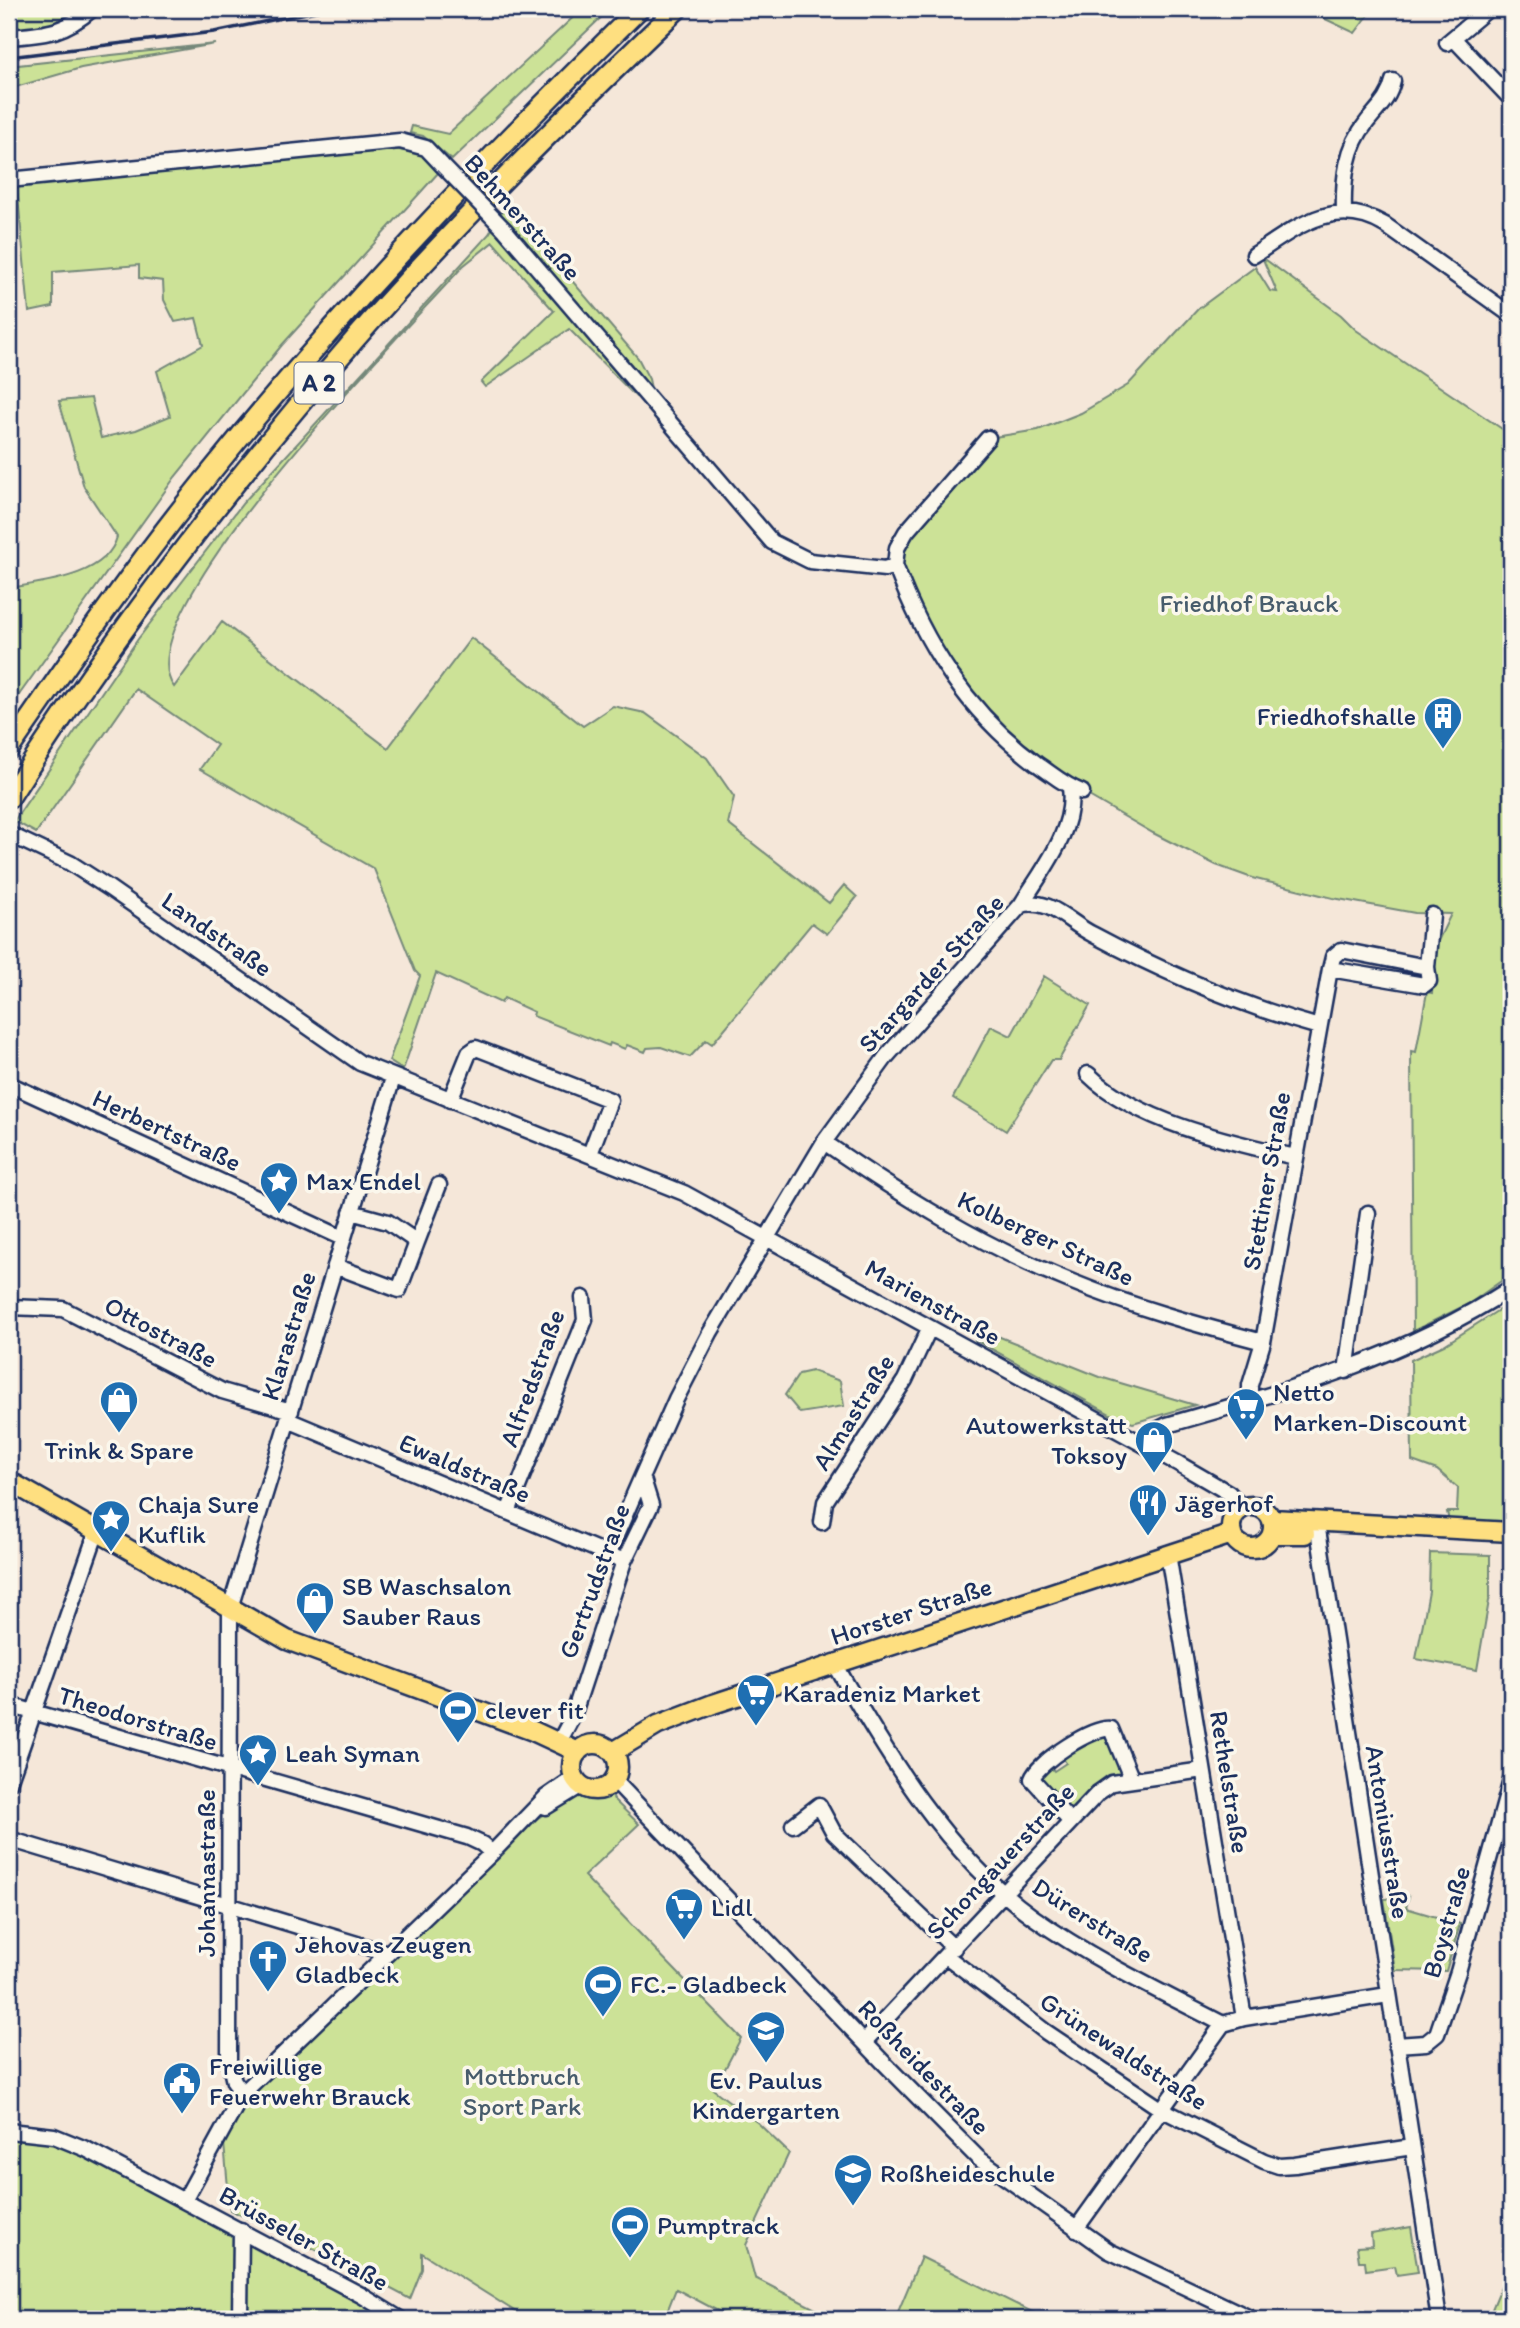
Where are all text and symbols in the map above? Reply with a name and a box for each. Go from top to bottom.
street label: Behmerstraße [457,147,589,287]
road number: A 2 [294,362,344,404]
park label: Friedhof Brauck [1159,587,1339,619]
building icon: Friedhofshalle [1422,695,1464,750]
place label: Friedhofshalle [1257,700,1416,732]
street label: Landstraße [155,884,279,984]
street label: Stargarder Straße [851,887,1011,1059]
street label: Herbertstraße [88,1082,246,1178]
street label: Stettiner Straße [1235,1089,1297,1273]
place icon: Max Endel [258,1160,300,1215]
place label: Max Endel [306,1165,421,1197]
street label: Kolberger Straße [953,1183,1139,1293]
street label: Marienstraße [859,1252,1007,1352]
street label: Klarastraße [253,1268,323,1404]
street label: Ottostraße [99,1289,223,1375]
street label: Alfredstraße [492,1305,572,1451]
street label: Almastraße [805,1348,901,1476]
place label: Netto Marken-Discount [1273,1376,1468,1438]
shop icon: Trink & Spare [98,1379,140,1434]
supermarket icon: Netto Marken-Discount [1225,1386,1267,1441]
place label: Autowerkstatt Toksoy [966,1409,1127,1471]
shop icon: Autowerkstatt Toksoy [1133,1419,1175,1474]
street label: Ewaldstraße [395,1426,535,1510]
place label: Trink & Spare [44,1434,194,1466]
restaurant icon: Jägerhof [1127,1482,1169,1537]
place label: Jägerhof [1175,1487,1273,1519]
place label: Chaja Sure Kuflik [138,1488,259,1550]
place icon: Chaja Sure Kuflik [90,1498,132,1553]
street label: Gertrudstraße [551,1499,637,1663]
place label: SB Waschsalon Sauber Raus [342,1570,512,1632]
street label: Horster Straße [826,1570,996,1652]
shop icon: SB Waschsalon Sauber Raus [294,1580,336,1635]
supermarket icon: Karadeniz Market [735,1672,777,1727]
place label: Karadeniz Market [783,1677,981,1709]
street label: Theodorstraße [54,1679,222,1757]
sports icon: clever fit [437,1689,479,1744]
place label: clever fit [485,1694,584,1726]
street label: Rethelstraße [1203,1708,1257,1856]
place icon: Leah Syman [237,1732,279,1787]
place label: Leah Syman [285,1737,420,1769]
street label: Antoniusstraße [1358,1743,1418,1921]
street label: Schongauerstraße [919,1776,1081,1946]
street label: Johannastraße [190,1789,222,1957]
street label: Boystraße [1415,1862,1477,1982]
street label: Dürerstraße [1027,1870,1159,1970]
supermarket icon: Lidl [663,1886,705,1941]
place label: Lidl [711,1891,753,1923]
place label: Jehovas Zeugen Gladbeck [295,1928,472,1990]
church icon: Jehovas Zeugen Gladbeck [247,1938,289,1993]
sports icon: FC.- Gladbeck [582,1963,624,2018]
place label: FC.- Gladbeck [630,1968,787,2000]
street label: Grünewaldstraße [1034,1985,1214,2117]
street label: Roßheidestraße [851,1992,997,2142]
school or university icon: Ev. Paulus Kindergarten [745,2009,787,2064]
place label: Freiwillige Feuerwehr Brauck [209,2050,411,2112]
public building icon: Freiwillige Feuerwehr Brauck [161,2060,203,2115]
park label: Mottbruch Sport Park [463,2060,581,2122]
place label: Ev. Paulus Kindergarten [692,2064,840,2126]
school or university icon: Roßheideschule [832,2152,874,2207]
place label: Roßheideschule [880,2157,1055,2189]
street label: Brüsseler Straße [214,2178,394,2298]
sports icon: Pumptrack [609,2204,651,2259]
place label: Pumptrack [657,2209,780,2241]

